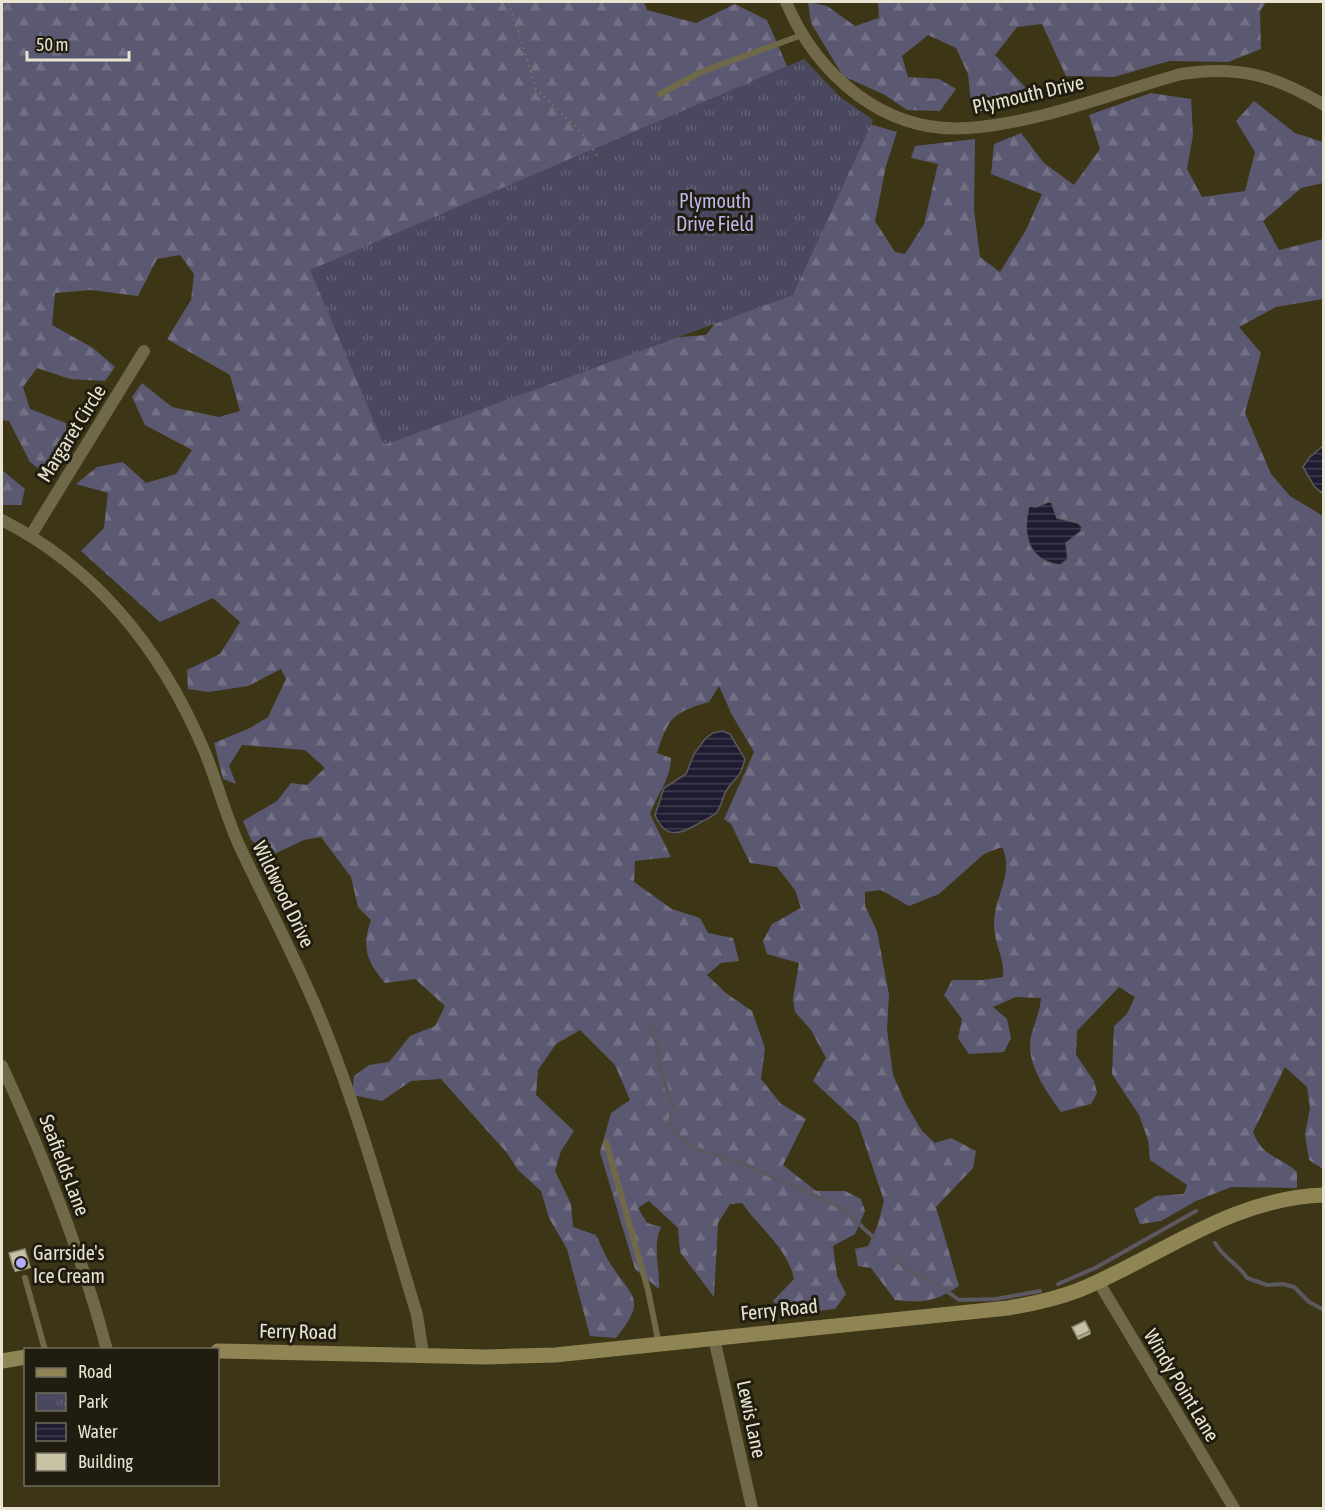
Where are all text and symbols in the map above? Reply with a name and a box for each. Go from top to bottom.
scale bar [27,24,129,62]
text: 50 m [36,34,68,55]
street label: Plymouth Drive [970,70,1086,118]
park label: Plymouth Drive Field [676,189,754,235]
street label: Margaret Circle [32,380,110,486]
street label: Wildwood Drive [248,837,320,951]
street label: Seafields Lane [35,1111,95,1219]
place label: Garrside's Ice Cream [33,1241,105,1287]
marker: Garrside's Ice Cream [14,1256,28,1270]
street label: Ferry Road [739,1294,819,1324]
street label: Ferry Road [259,1319,337,1343]
street label: Windy Point Lane [1139,1325,1225,1445]
legend [24,1348,219,1486]
text: Road [78,1361,112,1382]
street label: Lewis Lane [733,1378,771,1460]
text: Park [78,1391,108,1412]
text: Water [78,1421,118,1442]
text: Building [78,1451,133,1472]

